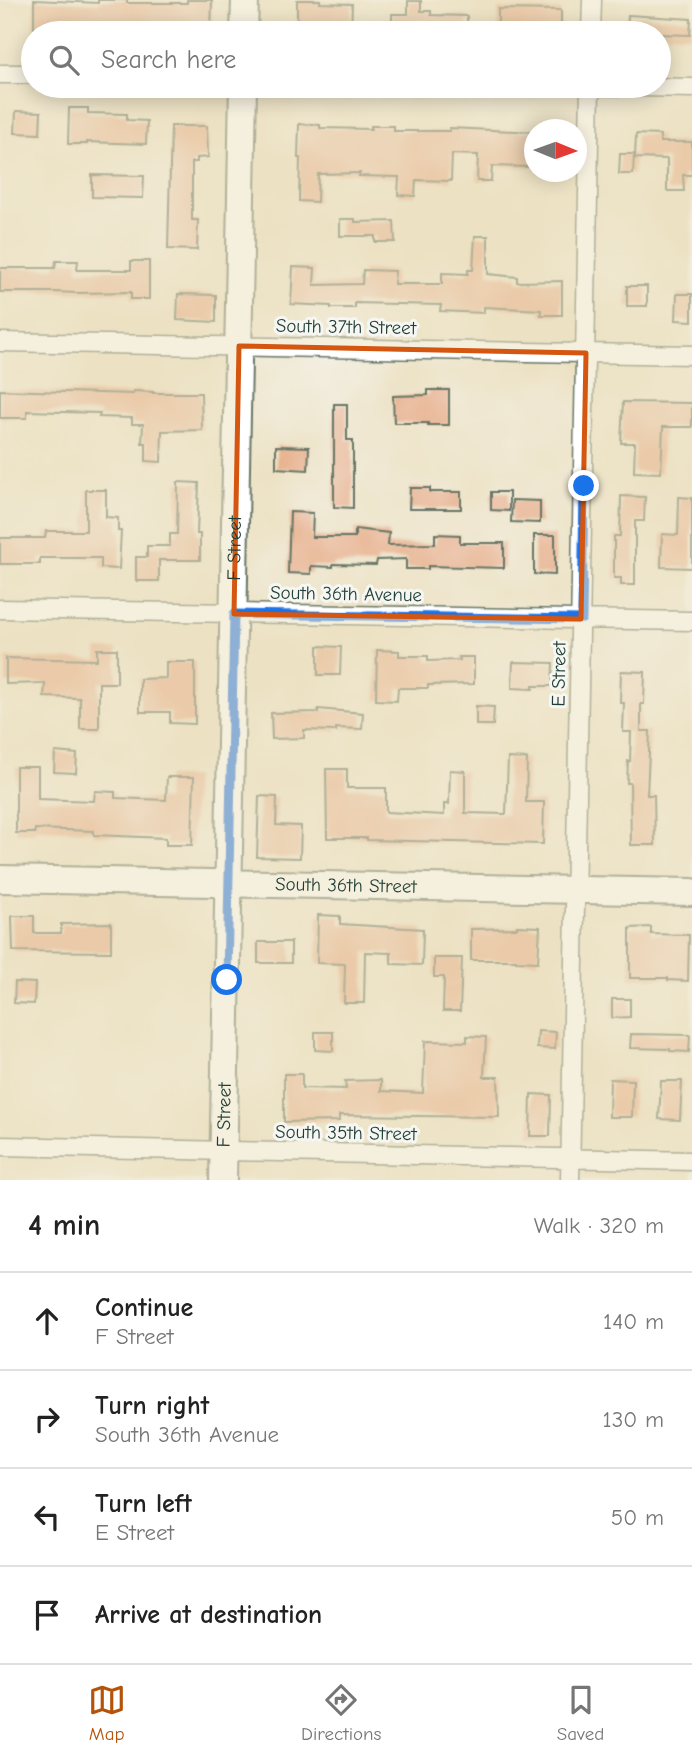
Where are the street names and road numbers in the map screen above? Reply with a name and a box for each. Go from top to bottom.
street label: South 37th Street [276,315,417,339]
street label: F Street [223,515,246,581]
street label: South 36th Avenue [270,582,422,606]
street label: E Street [547,641,571,707]
street label: South 36th Street [275,873,418,898]
street label: F Street [213,1082,236,1148]
street label: South 35th Street [275,1121,418,1145]

